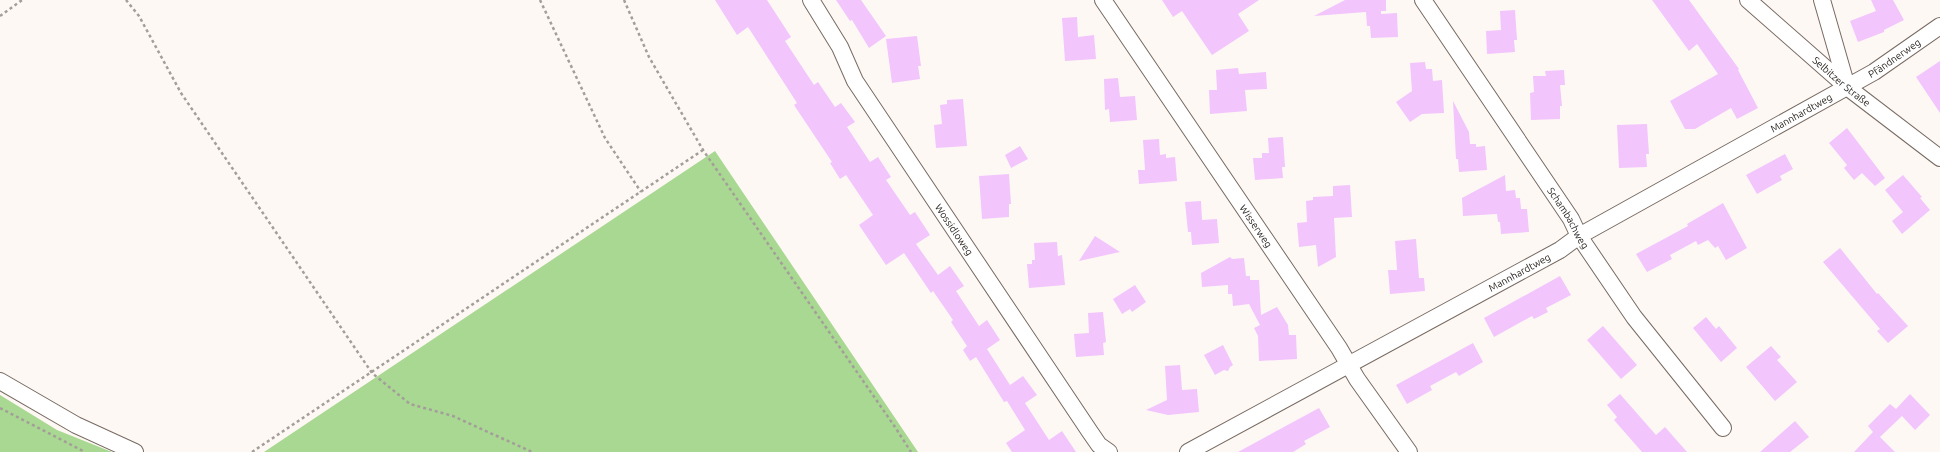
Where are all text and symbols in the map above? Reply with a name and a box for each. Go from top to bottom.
street label: Pfändnerweg [1866,36,1922,80]
street label: Selbitzer Straße [1811,54,1873,108]
street label: Mannhardtweg [1768,91,1834,134]
street label: Schambachweg [1546,185,1591,250]
street label: Wossidloweg [933,202,975,257]
street label: Wisserweg [1238,203,1275,249]
street label: Mannhardtweg [1486,251,1552,293]

